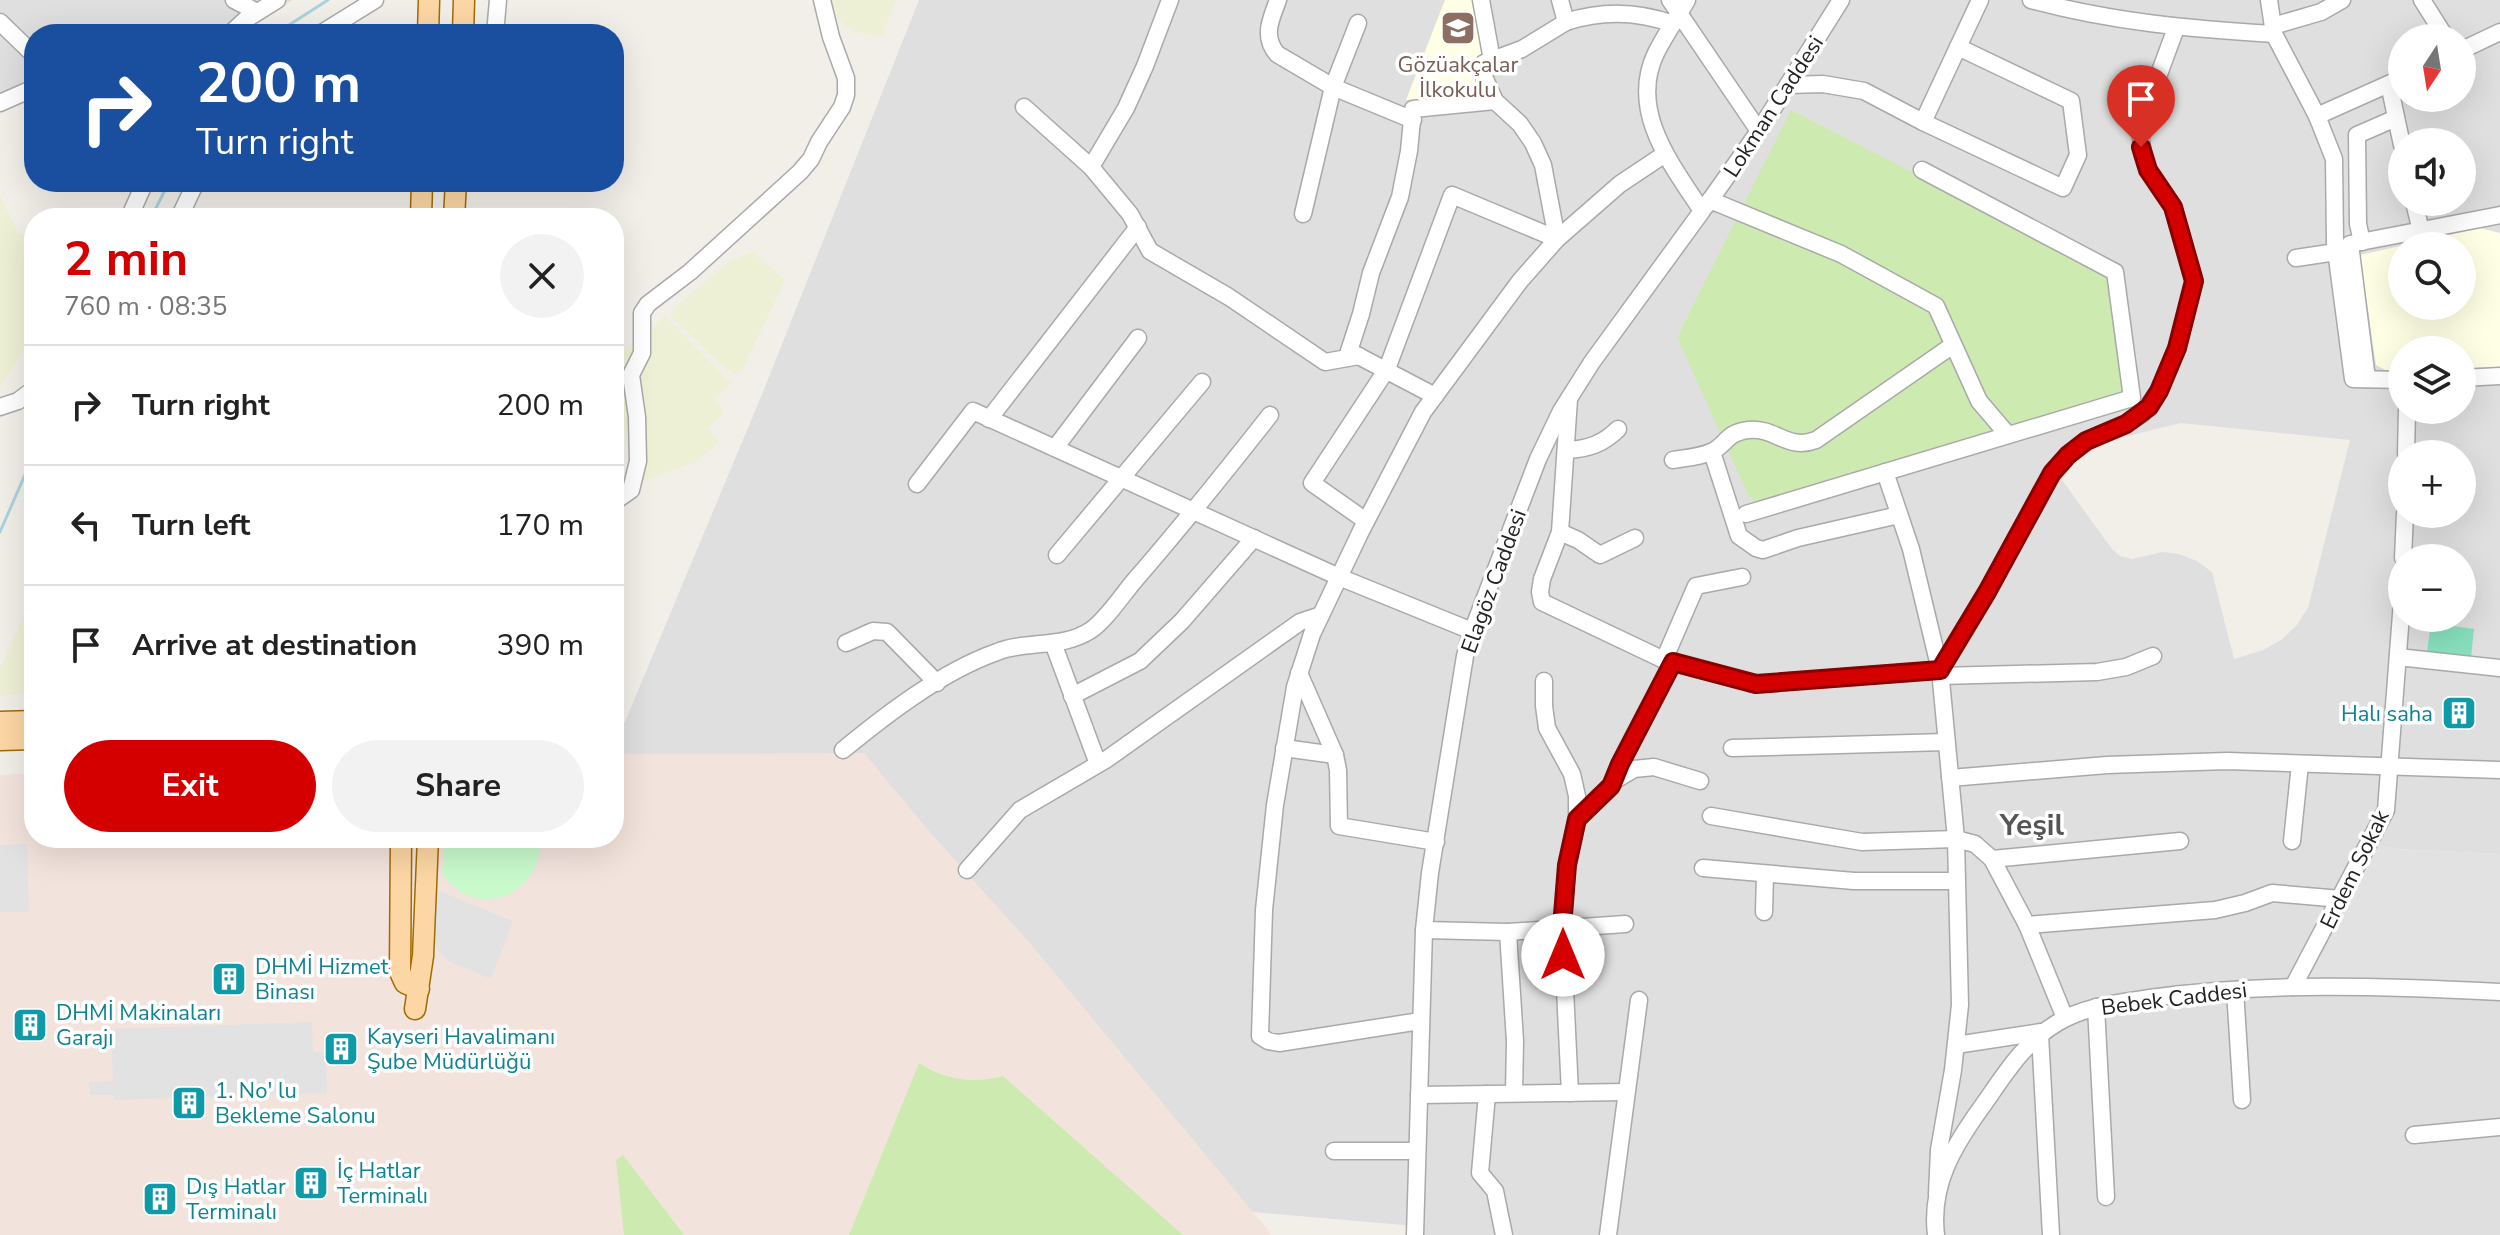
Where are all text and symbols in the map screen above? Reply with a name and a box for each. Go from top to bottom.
school or university icon: Gözüakçalar İlkokulu [1439,9,1477,47]
north arrow [2388,24,2476,112]
map controls [2388,24,2476,632]
street label: Lokman Caddesi [1717,30,1831,183]
text: 200 m [196,45,361,122]
place label: Gözüakçalar İlkokulu [1398,50,1519,105]
icon: right [64,56,168,160]
pin [2107,65,2175,147]
icon: arrive [2119,77,2163,121]
text: Turn right [196,118,353,167]
button: sound [2388,128,2476,216]
text: 2 min [64,226,188,292]
button: search [2388,232,2476,320]
button: close [500,234,584,318]
text: 760 m · 08:35 [64,289,227,324]
button: layers [2388,336,2476,424]
icon: right [64,383,108,427]
text: Turn right [132,385,270,426]
text: 200 m [497,385,584,426]
button: + [2388,440,2476,528]
icon: left [64,503,108,547]
text: Turn left [132,505,250,546]
text: 170 m [497,505,584,546]
street label: Elagöz Caddesi [1454,505,1534,657]
button: − [2388,544,2476,632]
icon: arrive [64,623,108,667]
text: Arrive at destination [132,625,417,666]
text: 390 m [497,625,584,666]
building icon: Halı saha [2440,694,2478,732]
place label: Halı saha [2341,699,2433,729]
button: Exit [64,740,316,832]
button: Share [332,740,584,832]
street label: Erdem Sokak [2313,804,2397,934]
district label: Yeşil [1999,805,2065,846]
position arrow [1521,913,1605,997]
place label: DHMİ Hizmet Binası [255,952,389,1007]
building icon: DHMİ Hizmet Binası [210,960,248,998]
street label: Bebek Caddesi [2099,975,2249,1023]
place label: DHMİ Makinaları Garajı [56,998,221,1053]
building icon: DHMİ Makinaları Garajı [11,1006,49,1044]
place label: Kayseri Havalimanı Şube Müdürlüğü [367,1022,555,1077]
building icon: Kayseri Havalimanı Şube Müdürlüğü [322,1030,360,1068]
place label: 1. No' lu Bekleme Salonu [215,1076,376,1131]
building icon: 1. No' lu Bekleme Salonu [170,1084,208,1122]
place label: İç Hatlar Terminalı [337,1156,428,1211]
building icon: İç Hatlar Terminalı [292,1164,330,1202]
place label: Dış Hatlar Terminalı [186,1172,286,1227]
building icon: Dış Hatlar Terminalı [141,1180,179,1218]

